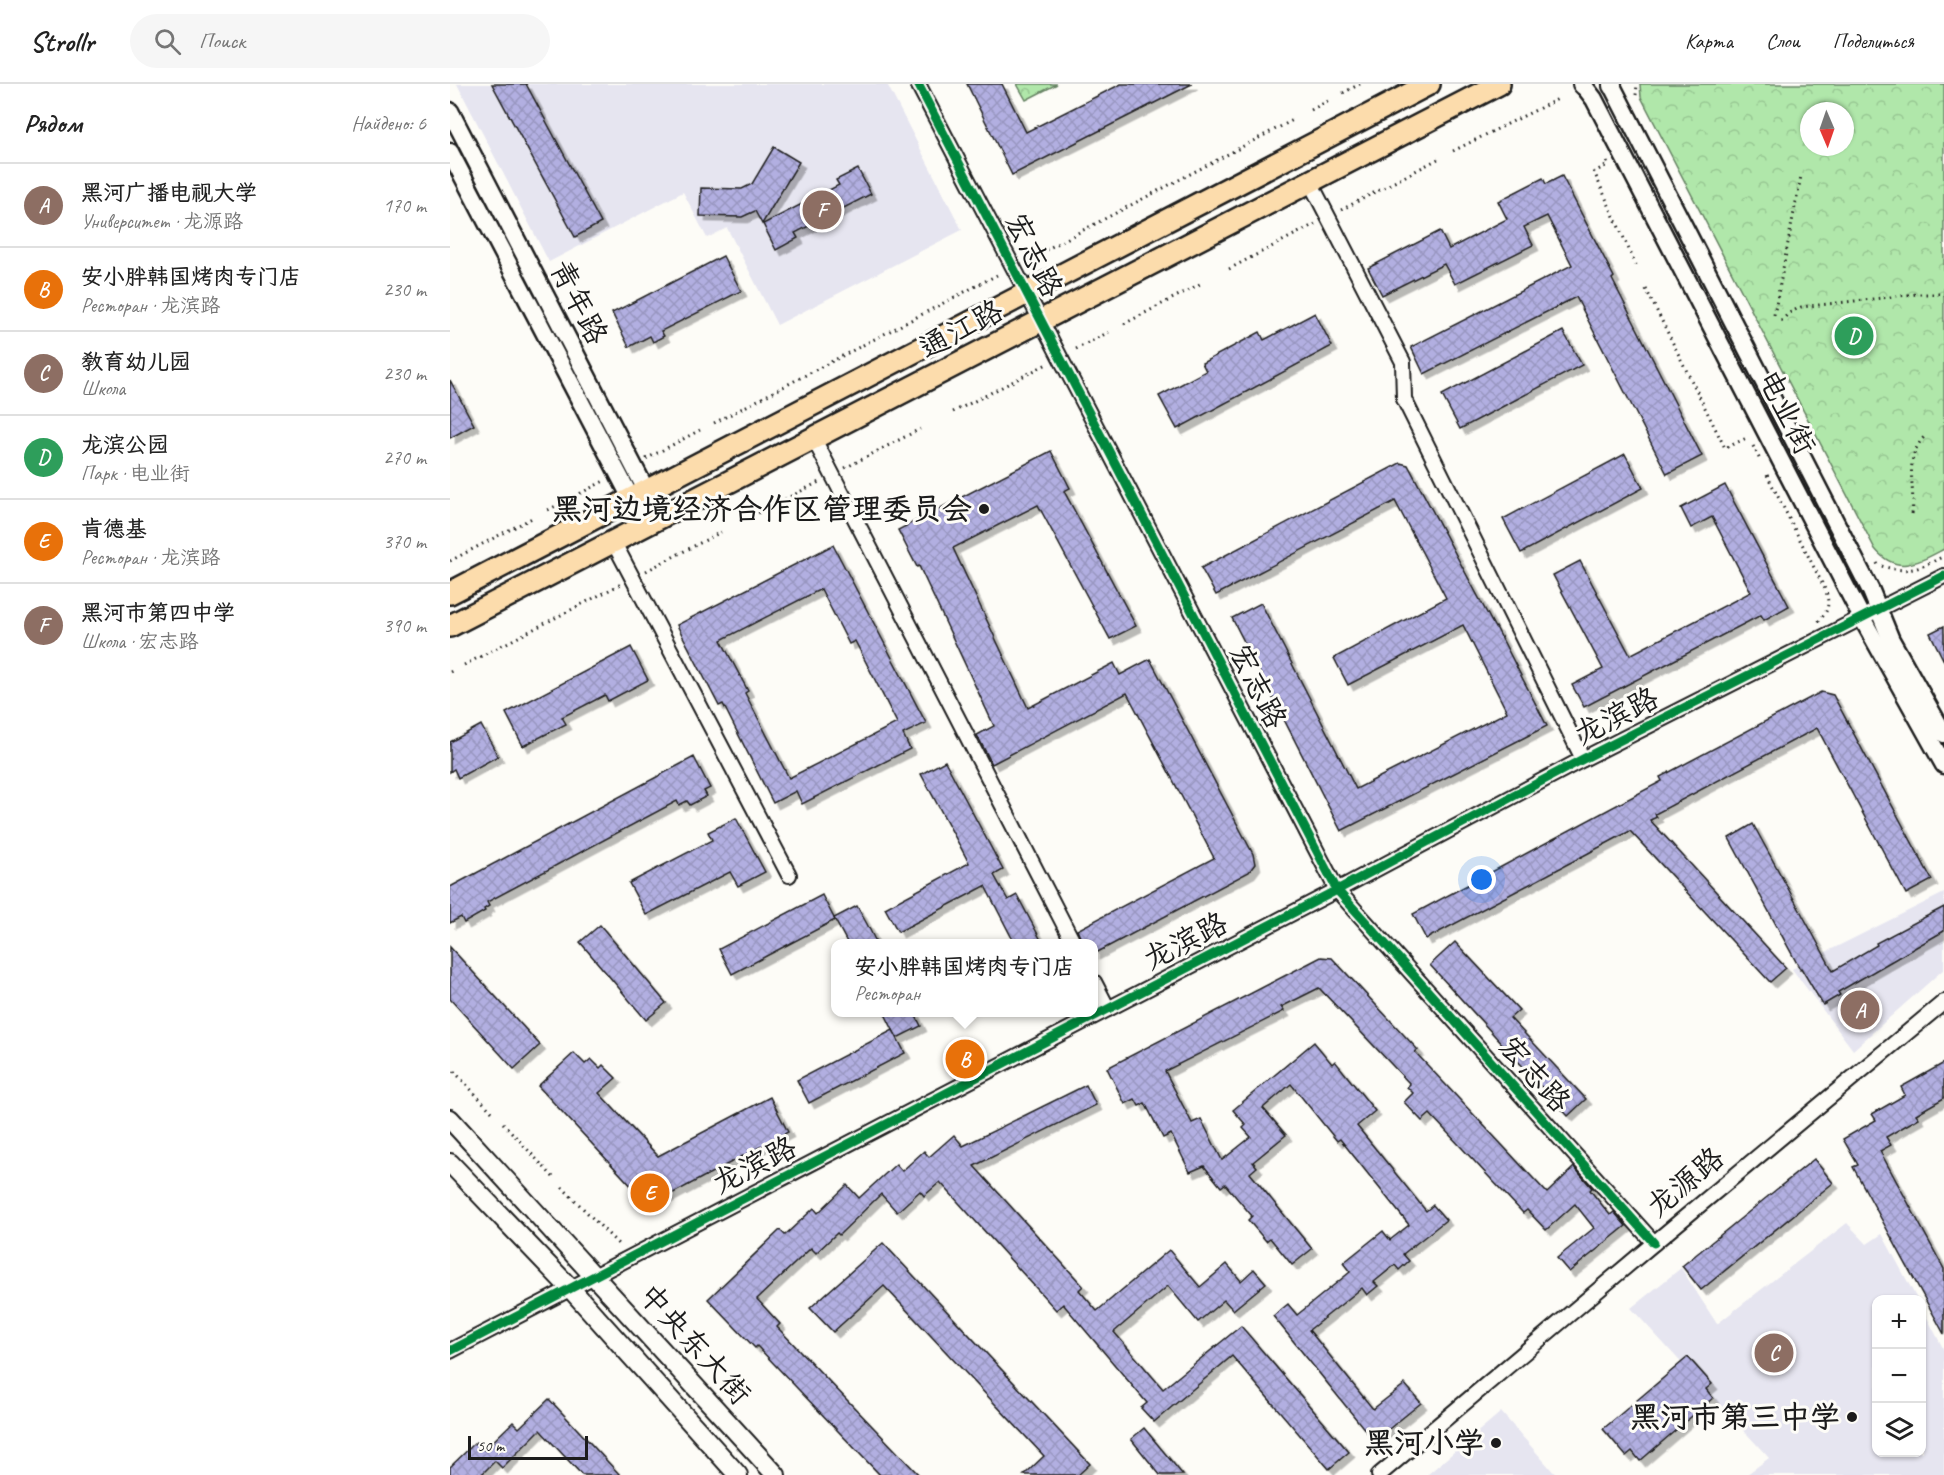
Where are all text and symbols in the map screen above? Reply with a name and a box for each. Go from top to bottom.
search box [130,14,550,68]
text: Strollr [30,24,94,59]
icon: search [151,25,184,58]
text: Поиск [199,27,245,55]
text: Карта [1685,28,1733,54]
text: Слои [1766,28,1800,54]
text: Поделиться [1833,28,1914,54]
north arrow [1800,102,1854,156]
text: Рядом [24,107,82,140]
text: Найдено: 6 [351,111,426,136]
text: 黑河广播电视大学 [81,179,257,207]
pin: F [802,188,842,232]
text: A [38,193,49,218]
text: 170 m [383,193,426,218]
street label: 宏志路 [997,206,1071,304]
text: Университет · 龙源路 [81,209,243,234]
street label: 青年路 [542,253,616,351]
text: 安小胖韩国烤肉专门店 [81,263,301,291]
text: B [38,277,49,302]
text: 230 m [383,277,426,302]
street label: 通江路 [912,291,1010,367]
text: Ресторан · 龙滨路 [81,293,220,318]
pin: D [1834,314,1874,358]
text: 教育幼儿园 [81,348,191,376]
text: C [39,361,48,386]
text: 230 m [383,361,426,386]
street label: 电业街 [1750,363,1824,461]
text: Школа [81,376,125,401]
text: 龙滨公园 [81,431,169,459]
text: D [38,445,49,470]
text: 270 m [383,445,426,470]
text: Парк · 电业街 [81,461,190,486]
place label: 黑河边境经济合作区管理委员会 [552,490,972,528]
marker: 黑河边境经济合作区管理委员会 [977,502,991,516]
text: 肯德基 [81,515,147,543]
text: E [38,529,49,554]
text: 370 m [383,529,426,554]
text: Ресторан · 龙滨路 [81,545,220,570]
text: 黑河市第四中学 [81,599,235,627]
text: F [39,613,48,638]
text: 390 m [383,613,426,638]
text: Школа · 宏志路 [81,629,199,654]
street label: 宏志路 [1221,637,1295,735]
street label: 龙滨路 [1567,679,1665,753]
your location [1467,865,1496,894]
street label: 龙滨路 [1136,904,1234,978]
popup [831,939,1098,1017]
text: 安小胖韩国烤肉专门店 [854,953,1075,981]
text: Ресторан [854,981,920,1006]
pin: A [1840,988,1880,1032]
street label: 宏志路 [1491,1028,1579,1120]
pin: B [946,1036,984,1082]
street label: 龙滨路 [705,1128,803,1202]
street label: 龙源路 [1638,1139,1732,1225]
pin: E [630,1170,670,1216]
street label: 中央东大街 [631,1276,759,1412]
map controls [1872,1295,1926,1457]
button: + [1872,1295,1926,1349]
pin: C [1754,1330,1794,1376]
button: − [1872,1349,1926,1403]
place label: 黑河市第三中学 [1630,1398,1840,1436]
button: layers [1872,1403,1926,1457]
marker: 黑河市第三中学 [1845,1410,1859,1424]
place label: 黑河小学 [1364,1424,1484,1462]
scale bar [468,1433,588,1460]
text: 50 m [477,1436,504,1456]
marker: 黑河小学 [1489,1436,1503,1450]

